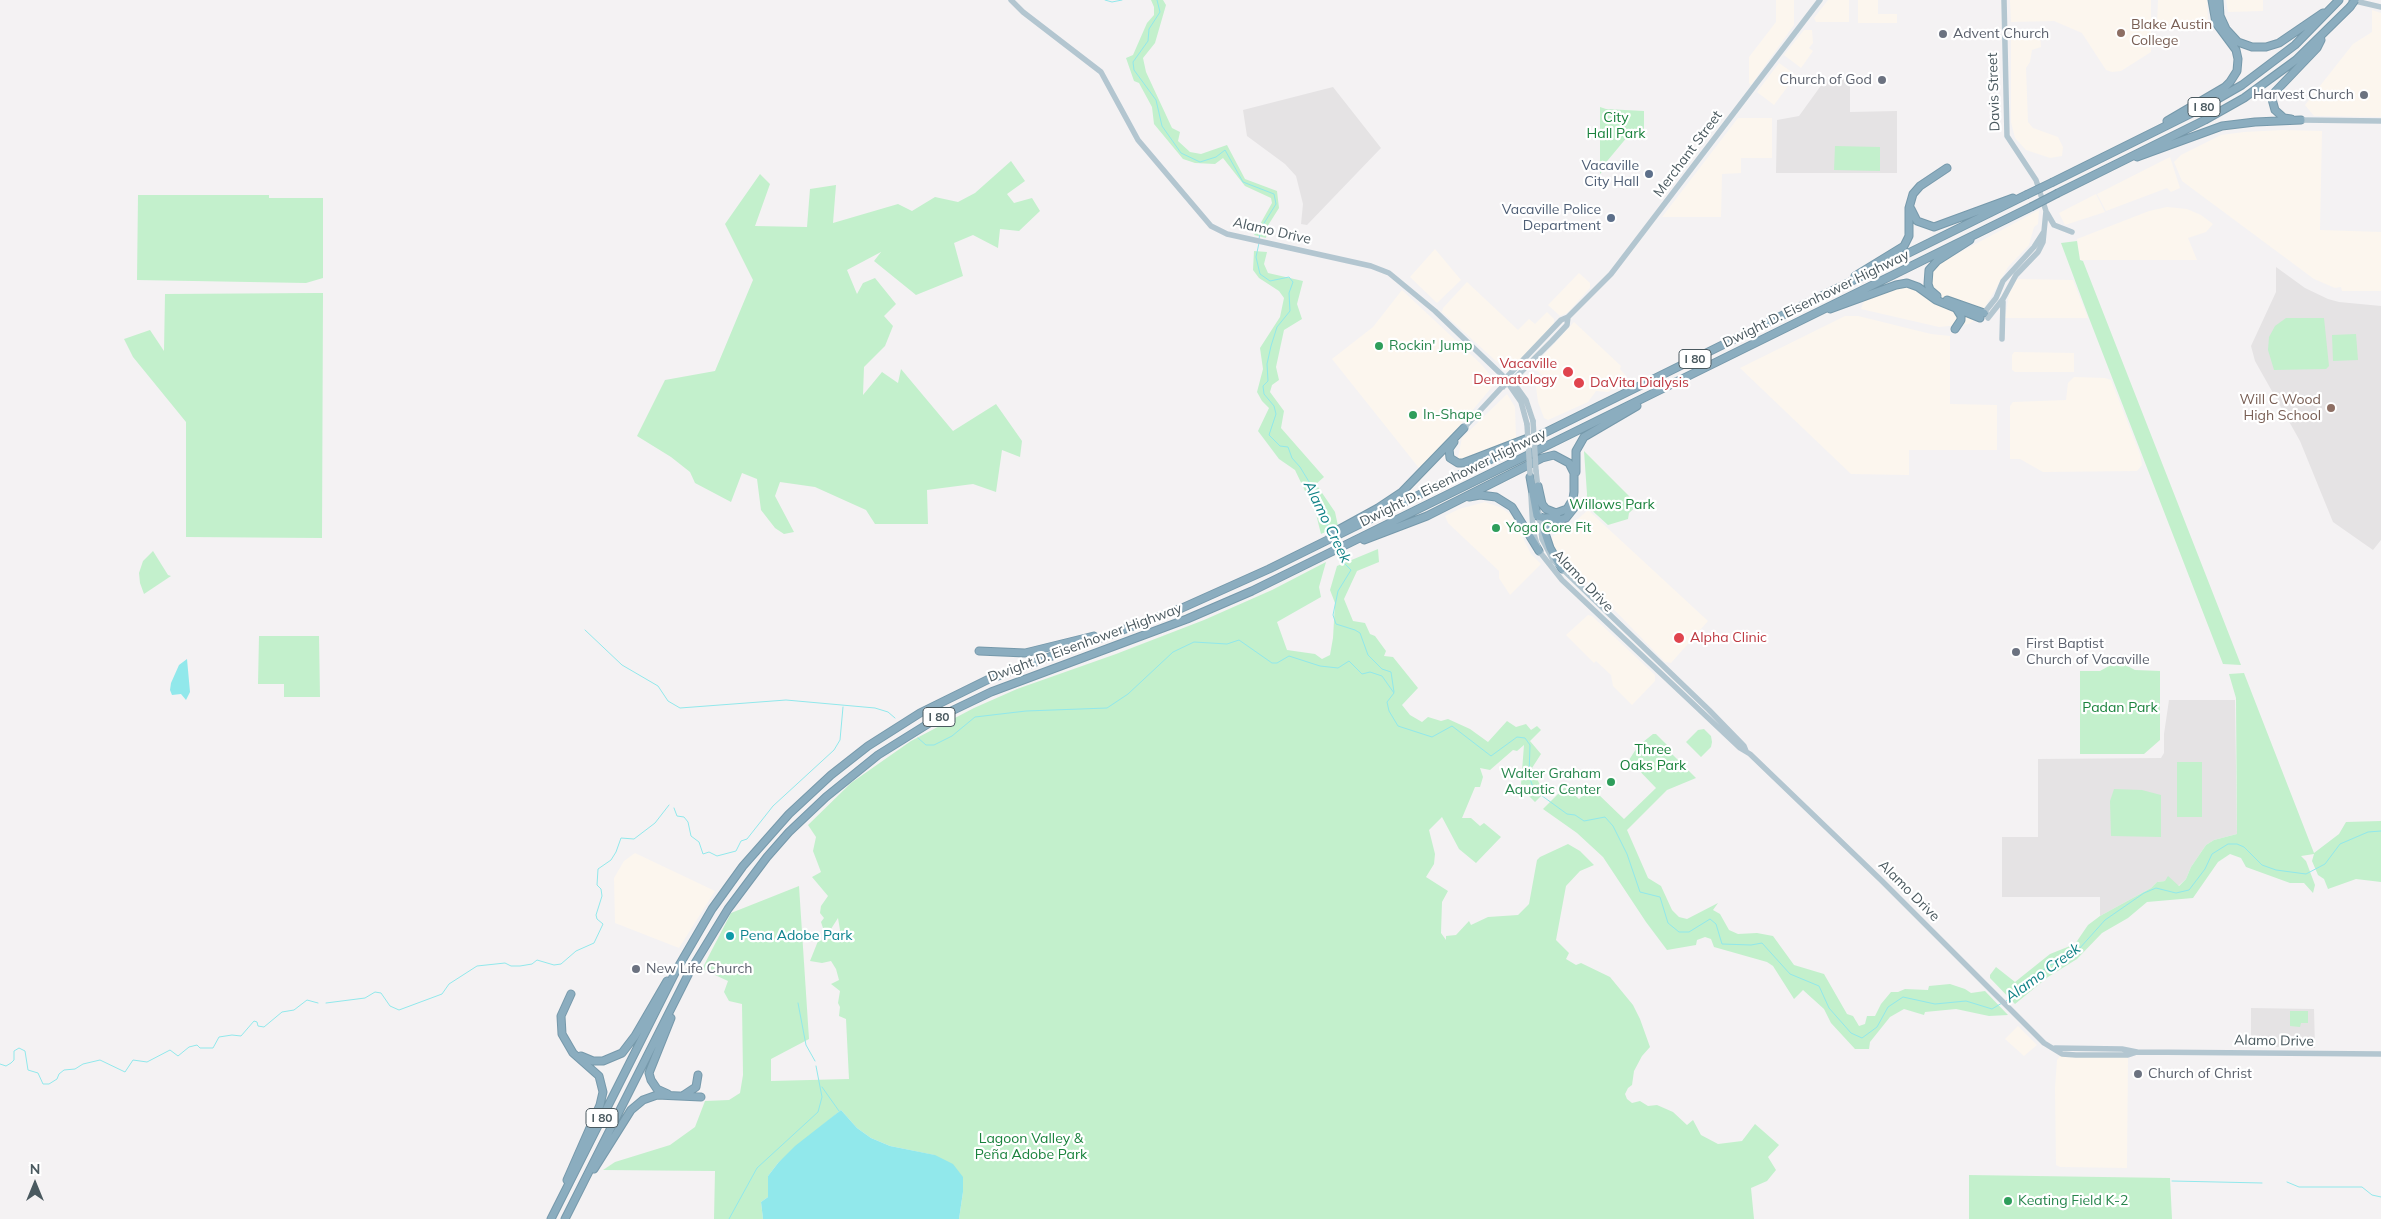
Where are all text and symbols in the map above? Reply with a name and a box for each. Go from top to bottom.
place label: Blake Austin College [2131,17,2212,49]
place label: Advent Church [1953,26,2049,42]
marker: Blake Austin College [2115,27,2127,39]
marker: Advent Church [1937,28,1949,40]
street label: Davis Street [1984,52,2004,132]
place label: Church of God [1779,72,1872,88]
marker: Church of God [1876,74,1888,86]
place label: Harvest Church [2253,87,2354,103]
marker: Harvest Church [2358,89,2370,101]
road number: I 80 [2188,98,2220,116]
street label: Merchant Street [1650,108,1726,200]
park label: City Hall Park [1587,110,1645,142]
place label: Vacaville City Hall [1581,158,1639,190]
marker: Vacaville City Hall [1643,168,1655,180]
place label: Vacaville Police Department [1502,202,1601,234]
marker: Vacaville Police Department [1605,212,1617,224]
street label: Alamo Drive [1231,214,1313,248]
street label: Dwight D. Eisenhower Highway [1720,246,1912,352]
place label: Rockin' Jump [1389,338,1472,354]
marker: Rockin' Jump [1373,340,1385,352]
road number: I 80 [1679,349,1711,368]
place label: Vacaville Dermatology [1473,356,1557,388]
marker: Vacaville Dermatology [1561,365,1575,379]
place label: DaVita Dialysis [1590,375,1689,391]
marker: DaVita Dialysis [1572,376,1586,390]
place label: Will C Wood High School [2239,392,2321,424]
marker: Will C Wood High School [2325,402,2337,414]
place label: In-Shape [1423,407,1482,423]
marker: In-Shape [1407,409,1419,421]
street label: Dwight D. Eisenhower Highway [1357,425,1549,531]
water label: Alamo Creek [1299,478,1355,566]
park label: Willows Park [1569,497,1655,513]
place label: Yoga Core Fit [1506,520,1591,536]
marker: Yoga Core Fit [1490,522,1502,534]
street label: Alamo Drive [1549,546,1617,616]
street label: Dwight D. Eisenhower Highway [986,600,1184,686]
place label: Alpha Clinic [1690,630,1767,646]
marker: Alpha Clinic [1672,631,1686,645]
place label: First Baptist Church of Vacaville [2026,636,2150,669]
marker: First Baptist Church of Vacaville [2010,646,2022,658]
park label: Padan Park [2082,700,2158,716]
road number: I 80 [923,708,955,726]
park label: Three Oaks Park [1620,742,1686,774]
place label: Walter Graham Aquatic Center [1501,766,1601,799]
marker: Walter Graham Aquatic Center [1605,776,1617,788]
street label: Alamo Drive [1875,857,1943,925]
place label: Pena Adobe Park [740,928,852,944]
marker: Pena Adobe Park [724,930,736,942]
water label: Alamo Creek [2002,940,2084,1006]
place label: New Life Church [646,961,753,977]
marker: New Life Church [630,963,642,975]
street label: Alamo Drive [2234,1032,2314,1050]
place label: Church of Christ [2148,1066,2252,1082]
marker: Church of Christ [2132,1068,2144,1080]
road number: I 80 [586,1108,618,1128]
park label: Lagoon Valley & Peña Adobe Park [975,1131,1087,1164]
north arrow [10,1159,60,1209]
text: N [30,1160,40,1178]
place label: Keating Field K-2 [2018,1193,2128,1209]
marker: Keating Field K-2 [2002,1195,2014,1207]

